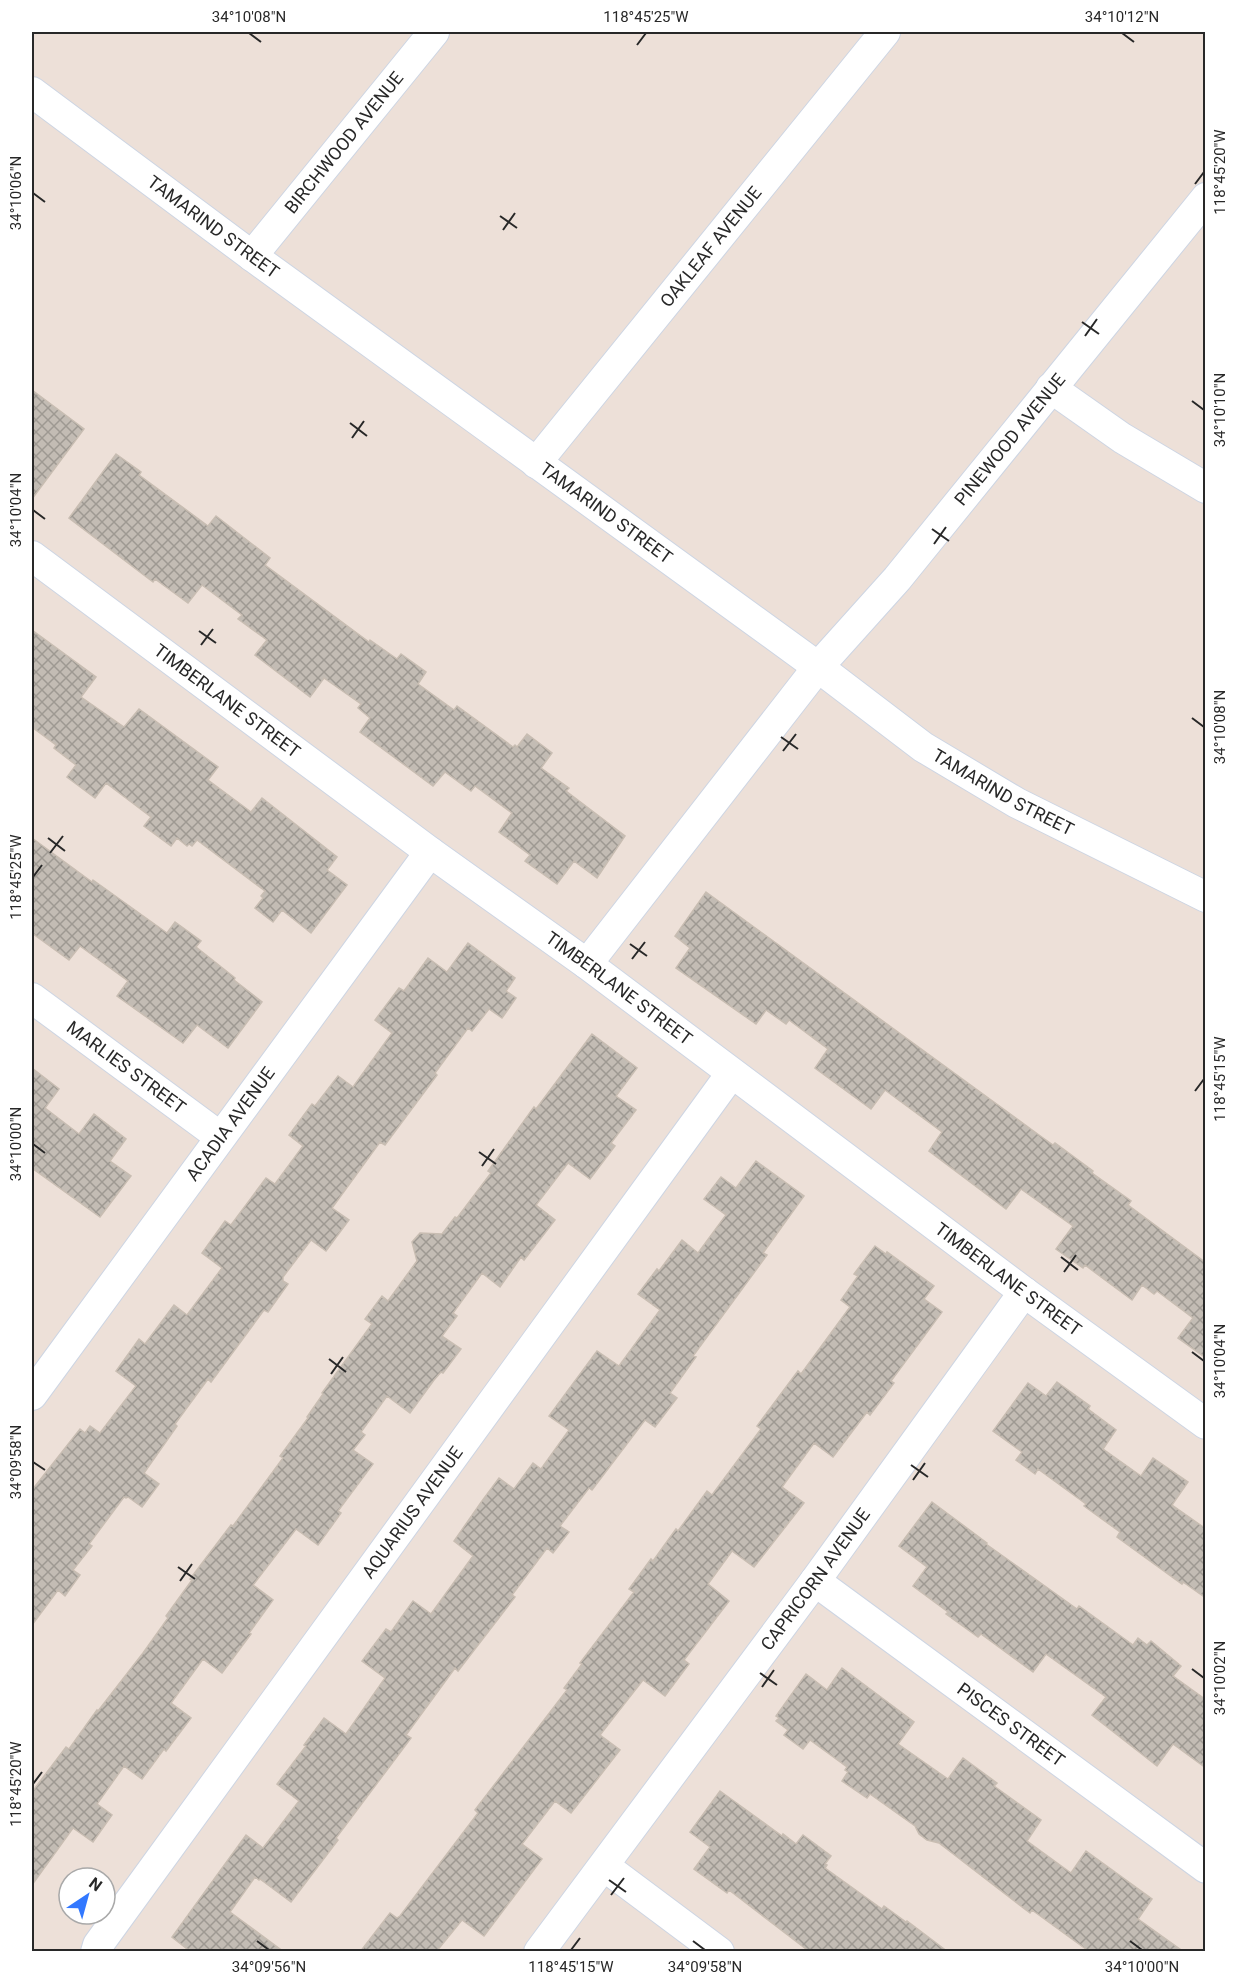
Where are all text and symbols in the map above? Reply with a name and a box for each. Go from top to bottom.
text: 34°10'08"N [212,8,286,26]
text: 118°45'25"W [603,8,689,26]
text: 34°10'12"N [1085,8,1159,26]
street label: BIRCHWOOD AVENUE [280,67,407,217]
text: 118°45'20"W [1211,129,1229,215]
text: 34°10'06"N [7,156,25,230]
street label: TAMARIND STREET [144,171,284,282]
street label: OAKLEAF AVENUE [656,182,766,311]
street label: PINEWOOD AVENUE [950,369,1069,510]
text: 34°10'10"N [1211,373,1229,447]
street label: TAMARIND STREET [536,458,677,568]
text: 34°10'04"N [7,473,25,547]
street label: TIMBERLANE STREET [150,639,305,762]
text: 34°10'08"N [1211,690,1229,764]
street label: TAMARIND STREET [929,744,1078,840]
text: 118°45'25"W [7,834,25,920]
street label: TIMBERLANE STREET [542,927,697,1049]
street label: MARLIES STREET [63,1016,190,1118]
text: 118°45'15"W [1211,1036,1229,1122]
street label: ACADIA AVENUE [182,1063,279,1185]
text: 34°10'00"N [7,1107,25,1181]
street label: TIMBERLANE STREET [931,1218,1086,1340]
text: 34°10'04"N [1211,1324,1229,1398]
text: 34°09'58"N [7,1425,25,1499]
street label: AQUARIUS AVENUE [357,1442,467,1582]
street label: CAPRICORN AVENUE [756,1504,874,1654]
text: 34°10'02"N [1211,1641,1229,1715]
street label: PISCES STREET [953,1678,1069,1771]
text: 118°45'20"W [7,1741,25,1827]
north arrow [57,1866,117,1926]
text: N [85,1873,106,1895]
text: 34°09'56"N [232,1958,306,1976]
text: 118°45'15"W [528,1958,614,1976]
text: 34°09'58"N [668,1958,742,1976]
text: 34°10'00"N [1105,1958,1179,1976]

